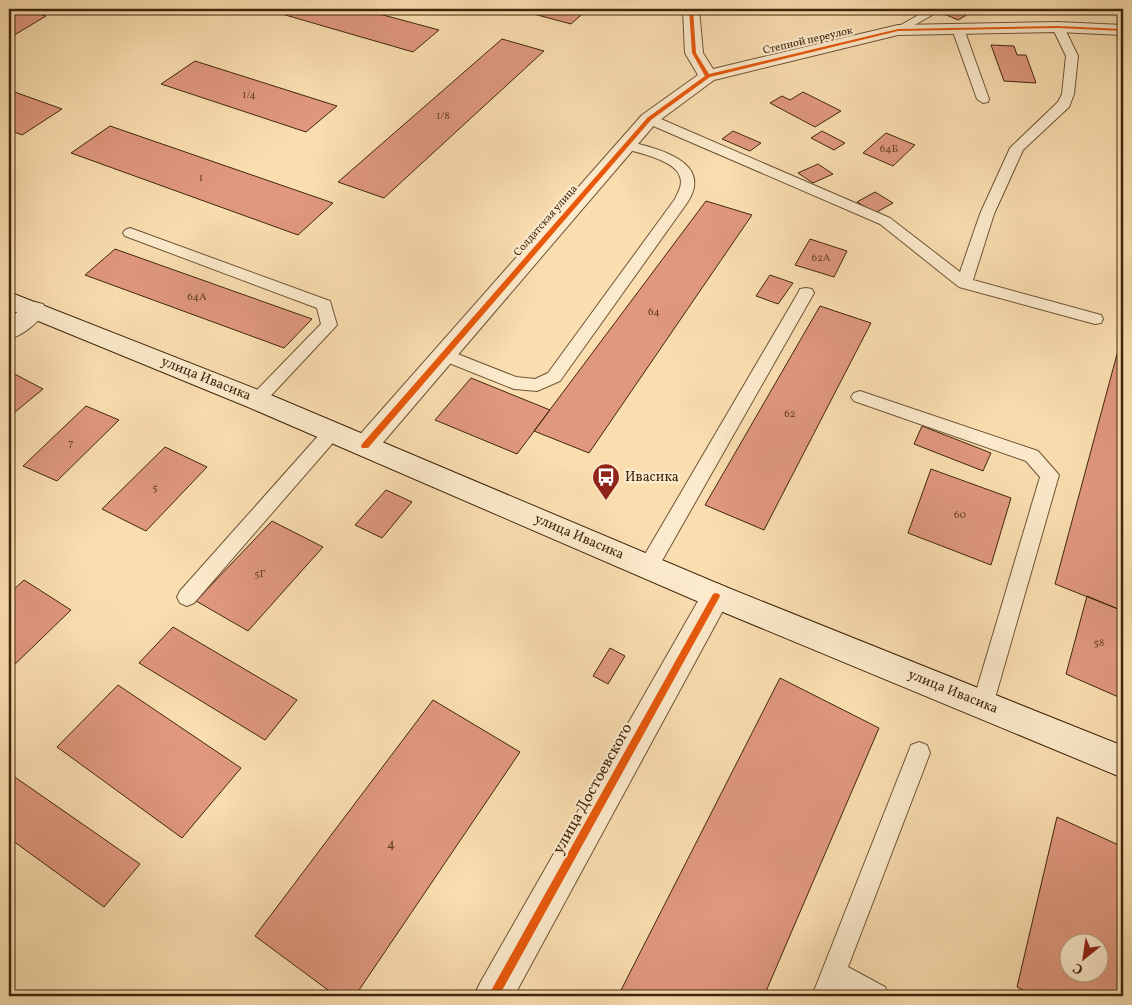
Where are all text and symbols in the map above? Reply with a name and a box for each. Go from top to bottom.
street label: Степной переулок [762,23,855,59]
house number: 1/4 [242,88,256,103]
house number: 1/8 [436,109,450,124]
house number: 64Б [880,142,899,157]
house number: 1 [199,171,203,186]
street label: Солдатская улица [511,182,582,260]
house number: 62А [811,251,831,266]
house number: 64А [187,290,207,305]
house number: 64 [648,305,660,320]
street label: улица Ивасика [158,352,254,406]
house number: 62 [784,407,796,422]
house number: 7 [68,436,74,451]
bus stop icon: Ивасика [591,462,621,501]
place label: Ивасика [625,468,679,487]
house number: 5 [152,481,158,496]
house number: 60 [954,508,966,523]
street label: улица Ивасика [531,510,627,564]
house number: 5Г [254,567,266,582]
house number: 58 [1094,636,1105,651]
street label: улица Ивасика [905,665,1001,719]
street label: улица Достоевского [548,720,638,858]
house number: 4 [387,835,395,854]
north arrow [1060,932,1110,982]
text: С [1070,957,1087,978]

